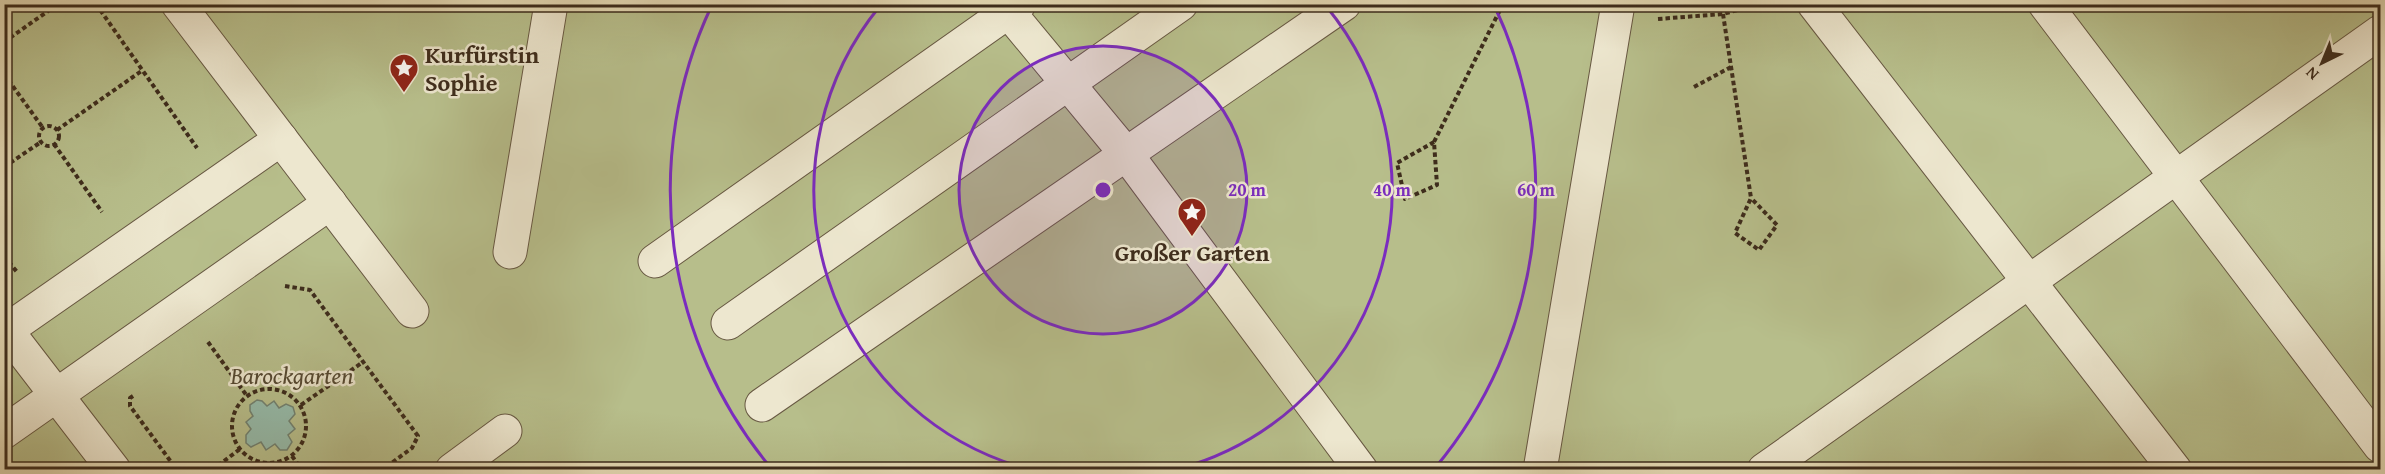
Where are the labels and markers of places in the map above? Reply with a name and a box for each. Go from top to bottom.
place label: Kurfürstin Sophie [425,37,539,100]
place icon: Kurfürstin Sophie [388,52,420,94]
centre of rings [1093,180,1113,200]
place icon: Großer Garten [1176,196,1208,238]
place label: Großer Garten [1115,235,1269,270]

